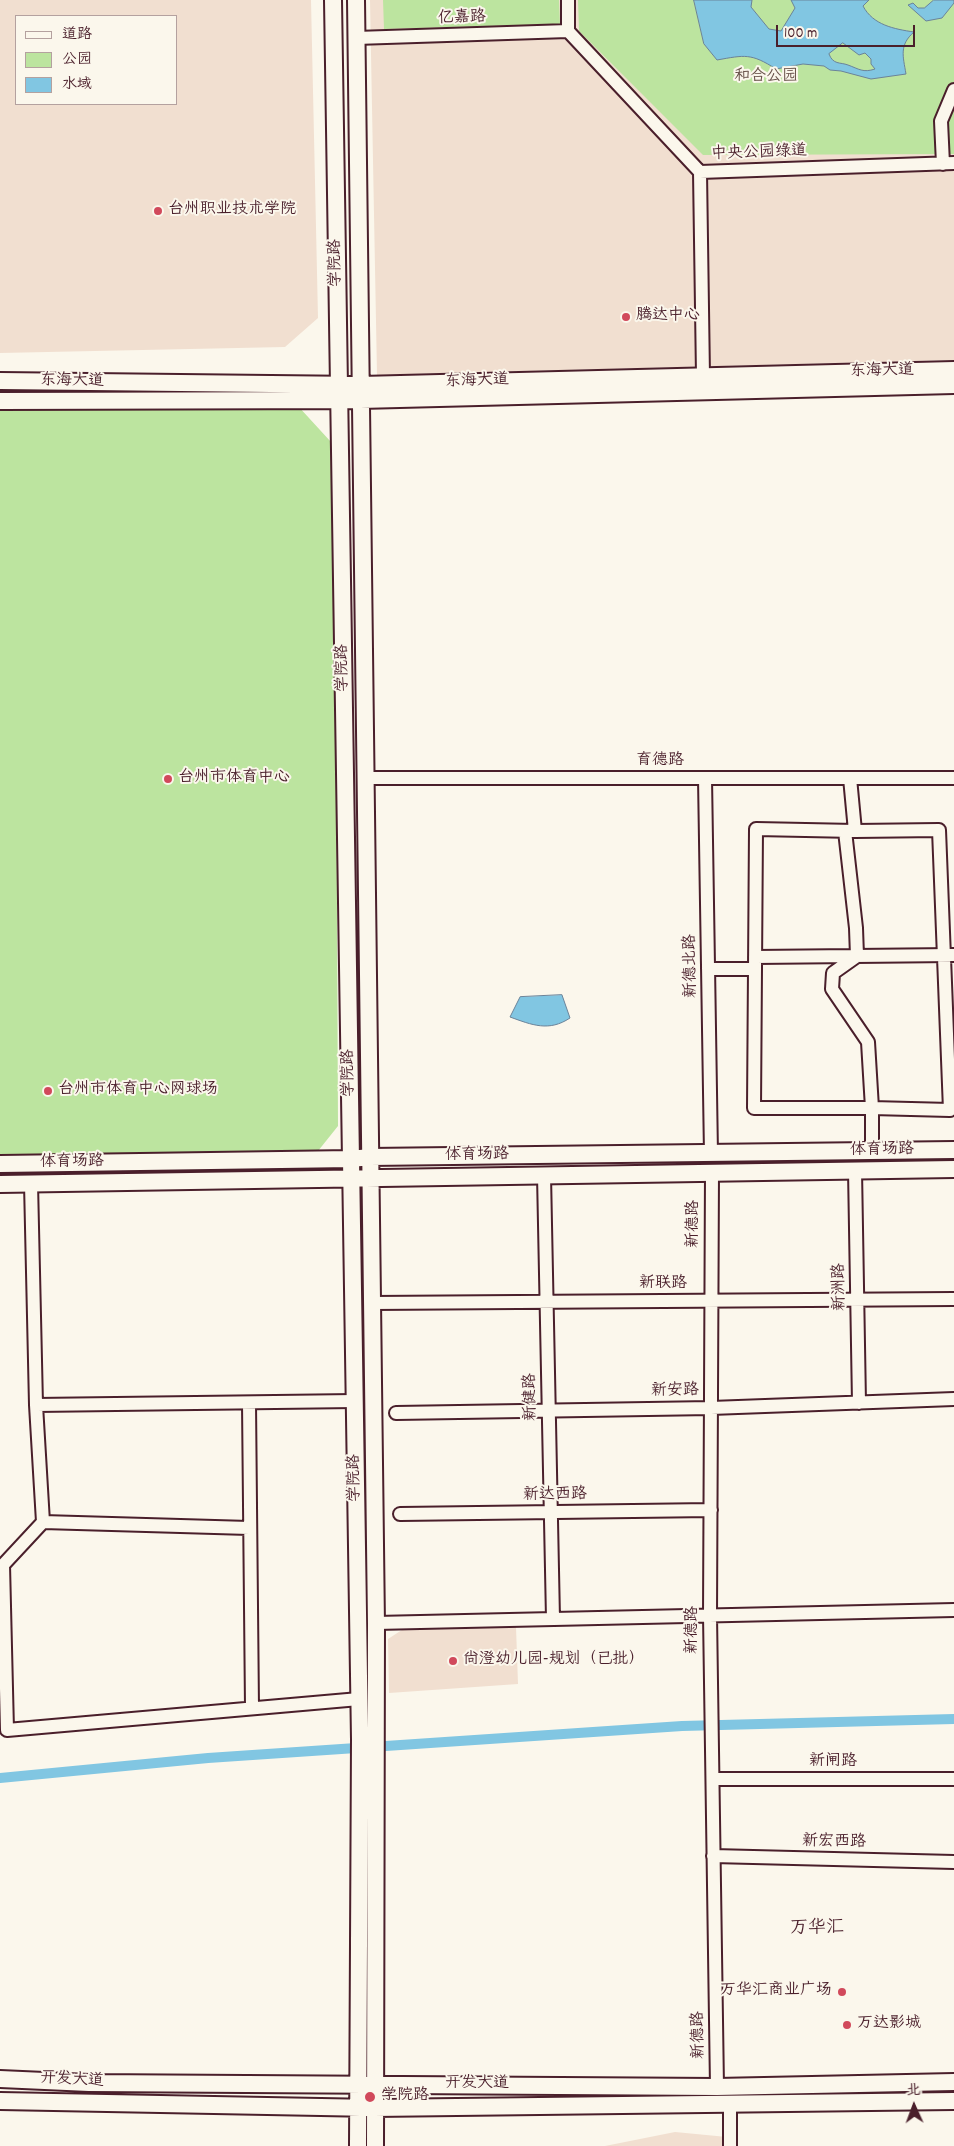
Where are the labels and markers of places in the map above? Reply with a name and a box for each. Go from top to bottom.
place label: 台州职业技术学院 [168,201,296,221]
marker: 台州职业技术学院 [152,205,164,217]
place label: 腾达中心 [636,307,700,327]
marker: 腾达中心 [620,311,632,323]
place label: 台州市体育中心 [178,769,290,789]
marker: 台州市体育中心 [162,773,174,785]
place label: 台州市体育中心网球场 [58,1081,218,1101]
marker: 台州市体育中心网球场 [42,1085,54,1097]
place label: 尚澄幼儿园-规划（已批） [463,1651,644,1671]
marker: 尚澄幼儿园-规划（已批） [447,1655,459,1667]
place label: 万华汇商业广场 [720,1982,832,2002]
marker: 万华汇商业广场 [836,1986,848,1998]
place label: 万达影城 [857,2015,921,2035]
marker: 万达影城 [841,2019,853,2031]
place label: 学院路 [381,2087,429,2107]
marker: 学院路 [363,2090,377,2104]

